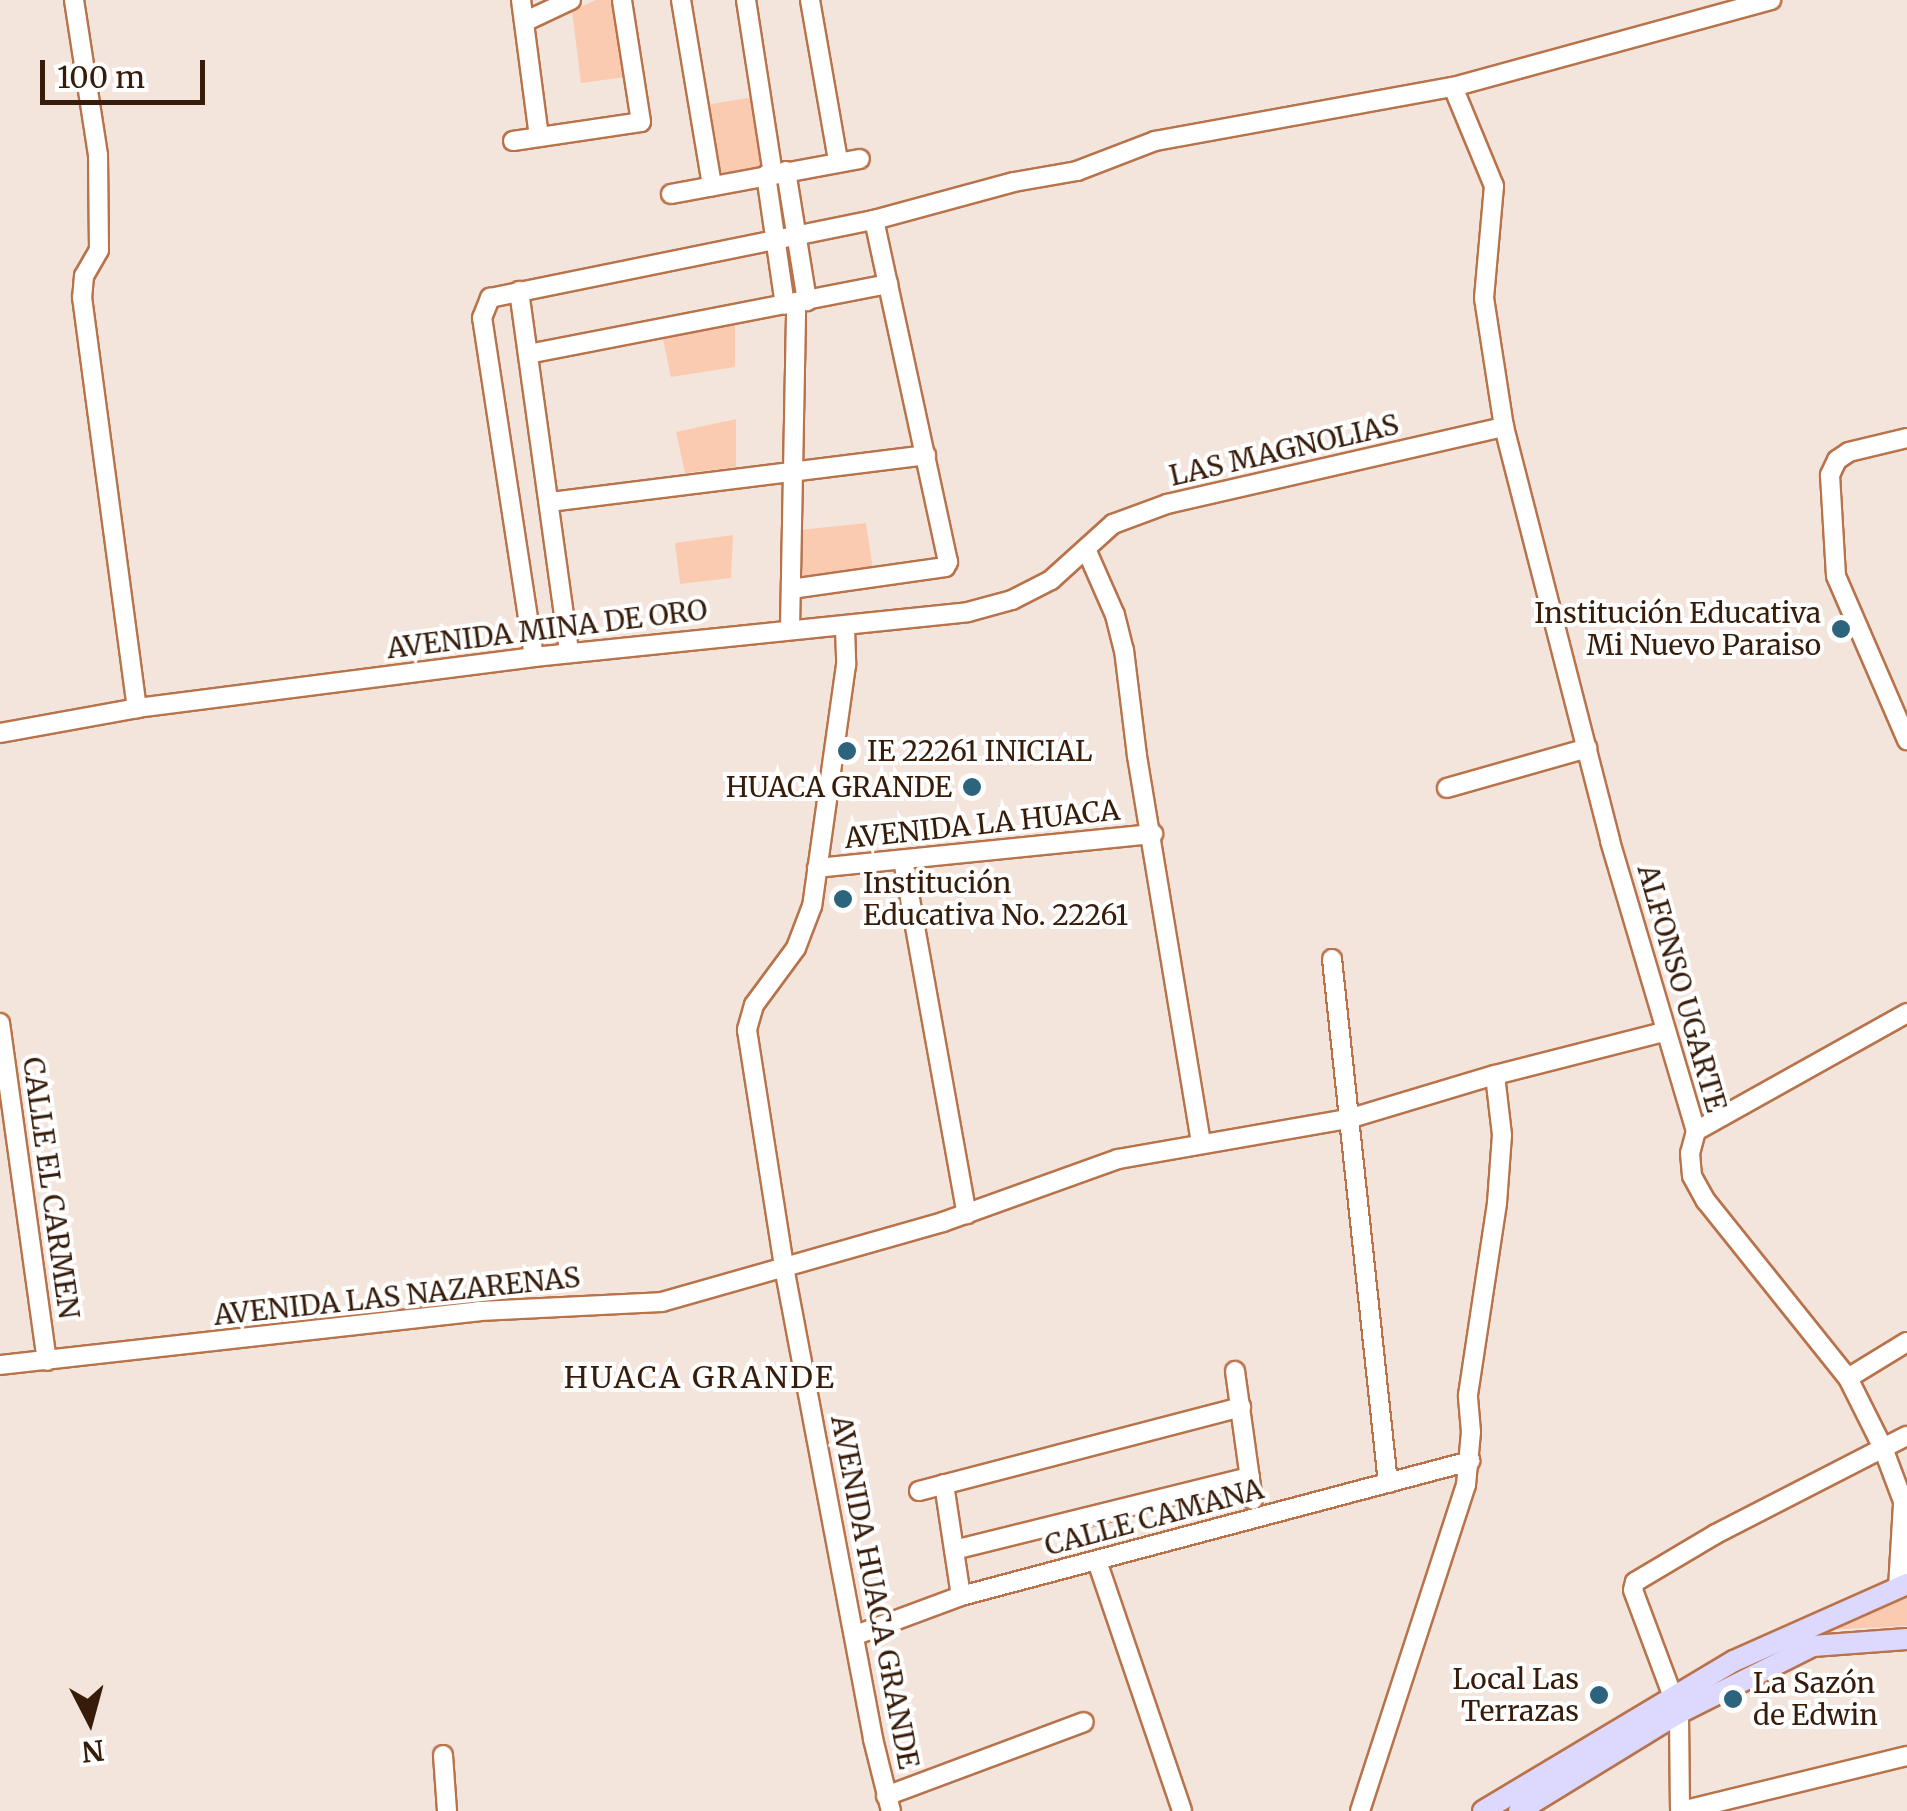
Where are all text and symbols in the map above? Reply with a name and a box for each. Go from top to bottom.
scale bar [45,40,210,102]
text: 100 m [57,58,145,96]
street label: LAS MAGNOLIAS [1166,407,1402,493]
street label: AVENIDA MINA DE ORO [385,593,709,665]
place label: Institución Educativa Mi Nuevo Paraiso [1534,596,1821,662]
marker: Institución Educativa Mi Nuevo Paraiso [1830,618,1852,640]
place label: IE 22261 INICIAL [867,734,1092,768]
marker: IE 22261 INICIAL [836,740,858,762]
place label: HUACA GRANDE [726,770,952,804]
marker: HUACA GRANDE [961,776,983,798]
street label: AVENIDA LA HUACA [843,793,1121,855]
street label: ALFONSO UGARTE [1631,861,1733,1115]
place label: Institución Educativa No. 22261 [863,866,1128,932]
marker: Institución Educativa No. 22261 [832,888,854,910]
street label: CALLE EL CARMEN [16,1055,86,1321]
street label: AVENIDA LAS NAZARENAS [212,1260,582,1332]
district label: HUACA GRANDE [564,1359,836,1395]
street label: AVENIDA HUACA GRANDE [824,1412,926,1772]
street label: CALLE CAMANA [1041,1472,1267,1562]
place label: Local Las Terrazas [1453,1662,1579,1728]
place label: La Sazón de Edwin [1753,1666,1878,1732]
north arrow [40,1671,140,1771]
marker: Local Las Terrazas [1588,1684,1610,1706]
marker: La Sazón de Edwin [1722,1688,1744,1710]
text: N [80,1732,106,1770]

